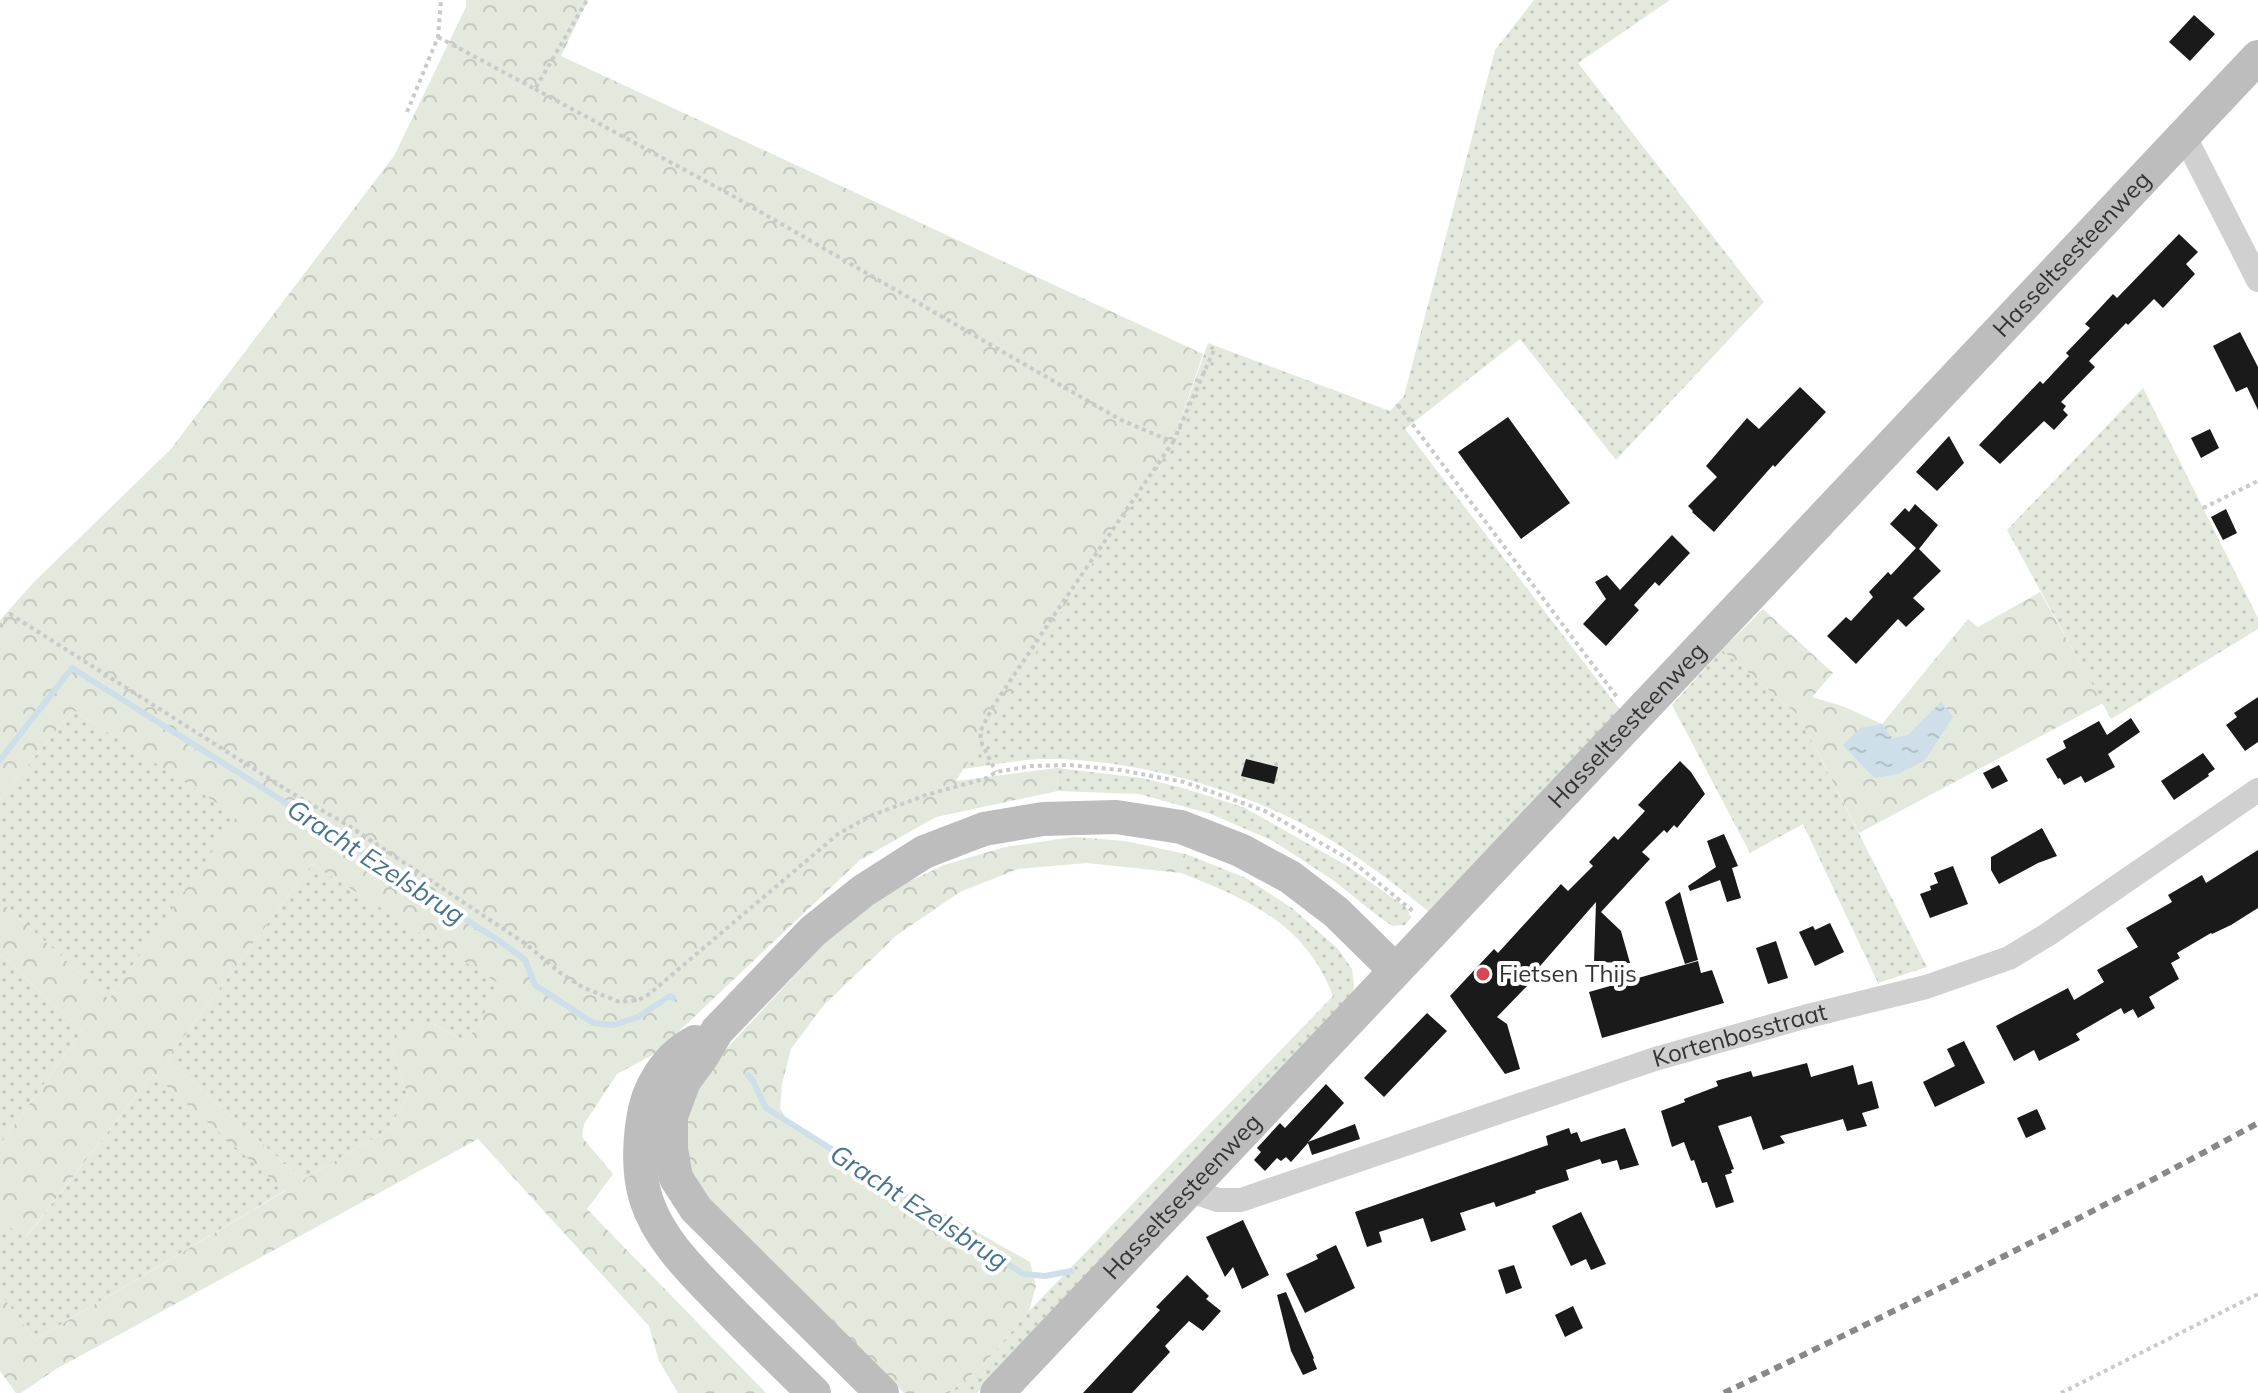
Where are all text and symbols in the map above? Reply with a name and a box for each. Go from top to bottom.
street label: Hasseltsesteenweg [1986,164,2157,343]
street label: Hasseltsesteenweg [1541,635,1712,814]
water label: Gracht Ezelsbrug [281,792,471,931]
place label: Fietsen Thijs [1499,958,1637,988]
marker: Fietsen Thijs [1474,965,1492,983]
street label: Kortenbosstraat [1649,996,1830,1073]
street label: Hasseltsesteenweg [1096,1107,1267,1285]
water label: Gracht Ezelsbrug [824,1137,1014,1276]

